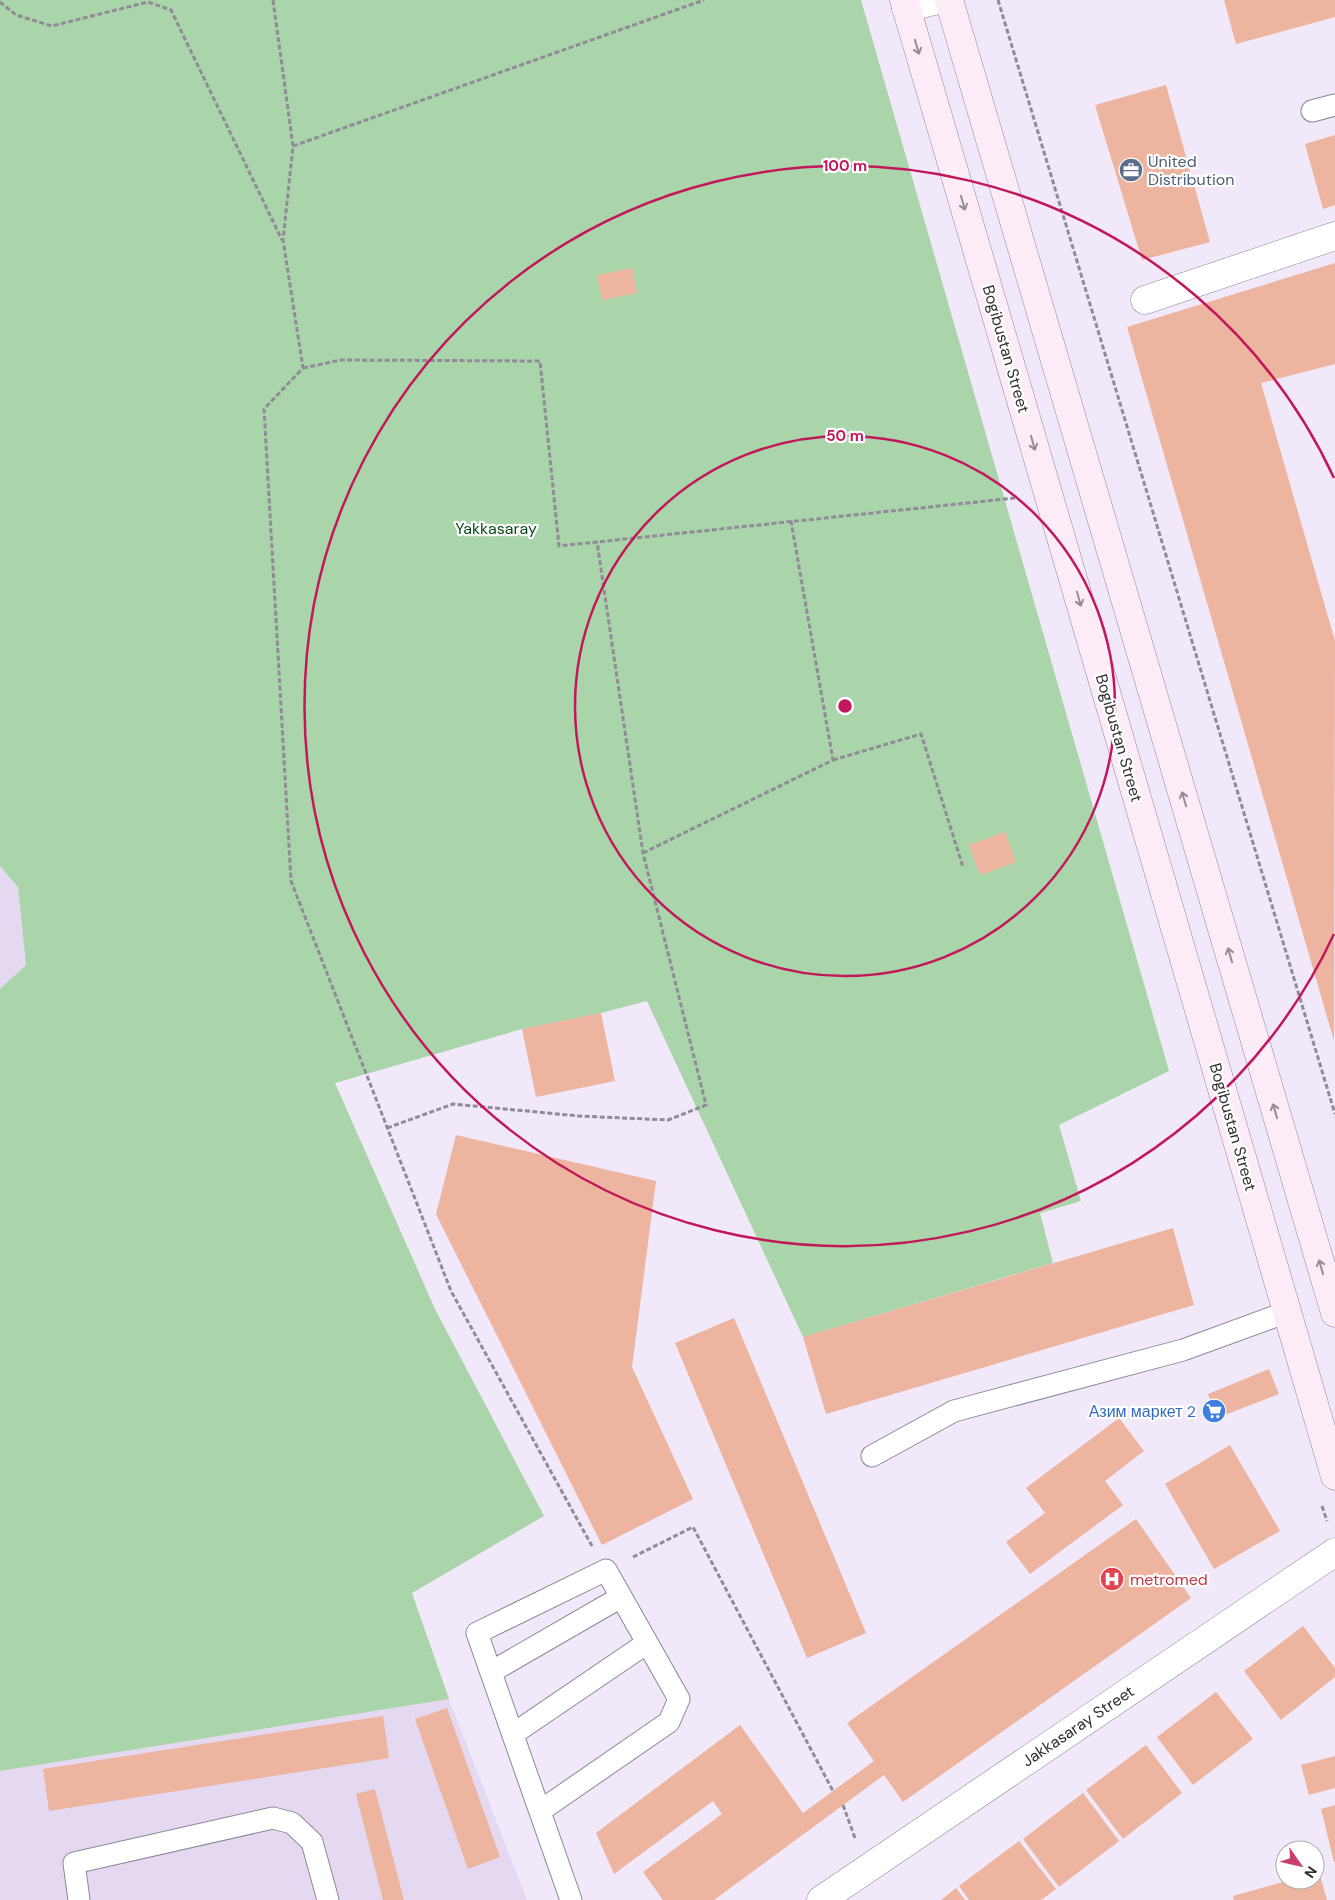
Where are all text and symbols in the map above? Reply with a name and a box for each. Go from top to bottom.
one-way arrow [913,38,923,54]
place label: United Distribution [1148,151,1235,190]
text: 100 m [823,156,867,176]
office icon: United Distribution [1118,157,1144,183]
one-way arrow [959,194,968,210]
street label: Bogibustan Street [978,283,1034,415]
text: 50 m [826,426,864,446]
one-way arrow [1029,434,1039,450]
park label: Yakkasaray [455,518,537,539]
one-way arrow [1074,590,1084,606]
street label: Bogibustan Street [1091,672,1147,804]
centre of rings [836,697,854,715]
one-way arrow [1178,791,1188,807]
one-way arrow [1224,947,1234,963]
street label: Bogibustan Street [1205,1061,1261,1193]
one-way arrow [1270,1103,1280,1119]
one-way arrow [1316,1259,1326,1275]
supermarket icon: Азим маркет 2 [1201,1398,1227,1424]
place label: Азим маркет 2 [1089,1401,1196,1422]
hospital icon: metromed [1099,1566,1125,1592]
place label: metromed [1130,1569,1208,1590]
street label: Jakkasaray Street [1018,1681,1138,1771]
north arrow [1275,1840,1325,1890]
text: N [1300,1863,1321,1882]

